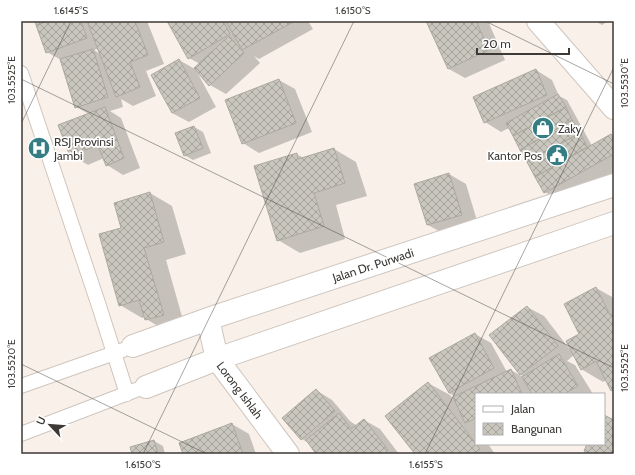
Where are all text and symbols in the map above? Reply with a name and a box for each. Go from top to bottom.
text: 1.6145°S [54,4,88,17]
text: 1.6150°S [335,4,371,17]
scale bar [477,30,569,56]
text: 20 m [483,36,511,51]
text: 103.5525°E [5,56,18,104]
text: 103.5530°E [618,58,631,108]
shop icon: Zaky [530,115,556,141]
place label: Zaky [558,121,582,136]
place label: RSJ Provinsi Jambi [53,134,114,163]
hospital icon: RSJ Provinsi Jambi [26,135,52,161]
public building icon: Kantor Pos [544,142,570,168]
place label: Kantor Pos [487,148,542,163]
street label: Jalan Dr. Purwadi [330,245,415,285]
text: 103.5520°E [5,339,18,389]
text: 103.5525°E [618,344,631,392]
street label: Lorong Ishlah [214,358,266,422]
legend [475,393,605,445]
text: Jalan [510,401,535,416]
north arrow [30,405,70,445]
text: U [33,414,49,427]
text: Bangunan [511,421,562,436]
text: 1.6150°S [125,458,161,471]
text: 1.6155°S [409,458,443,471]

